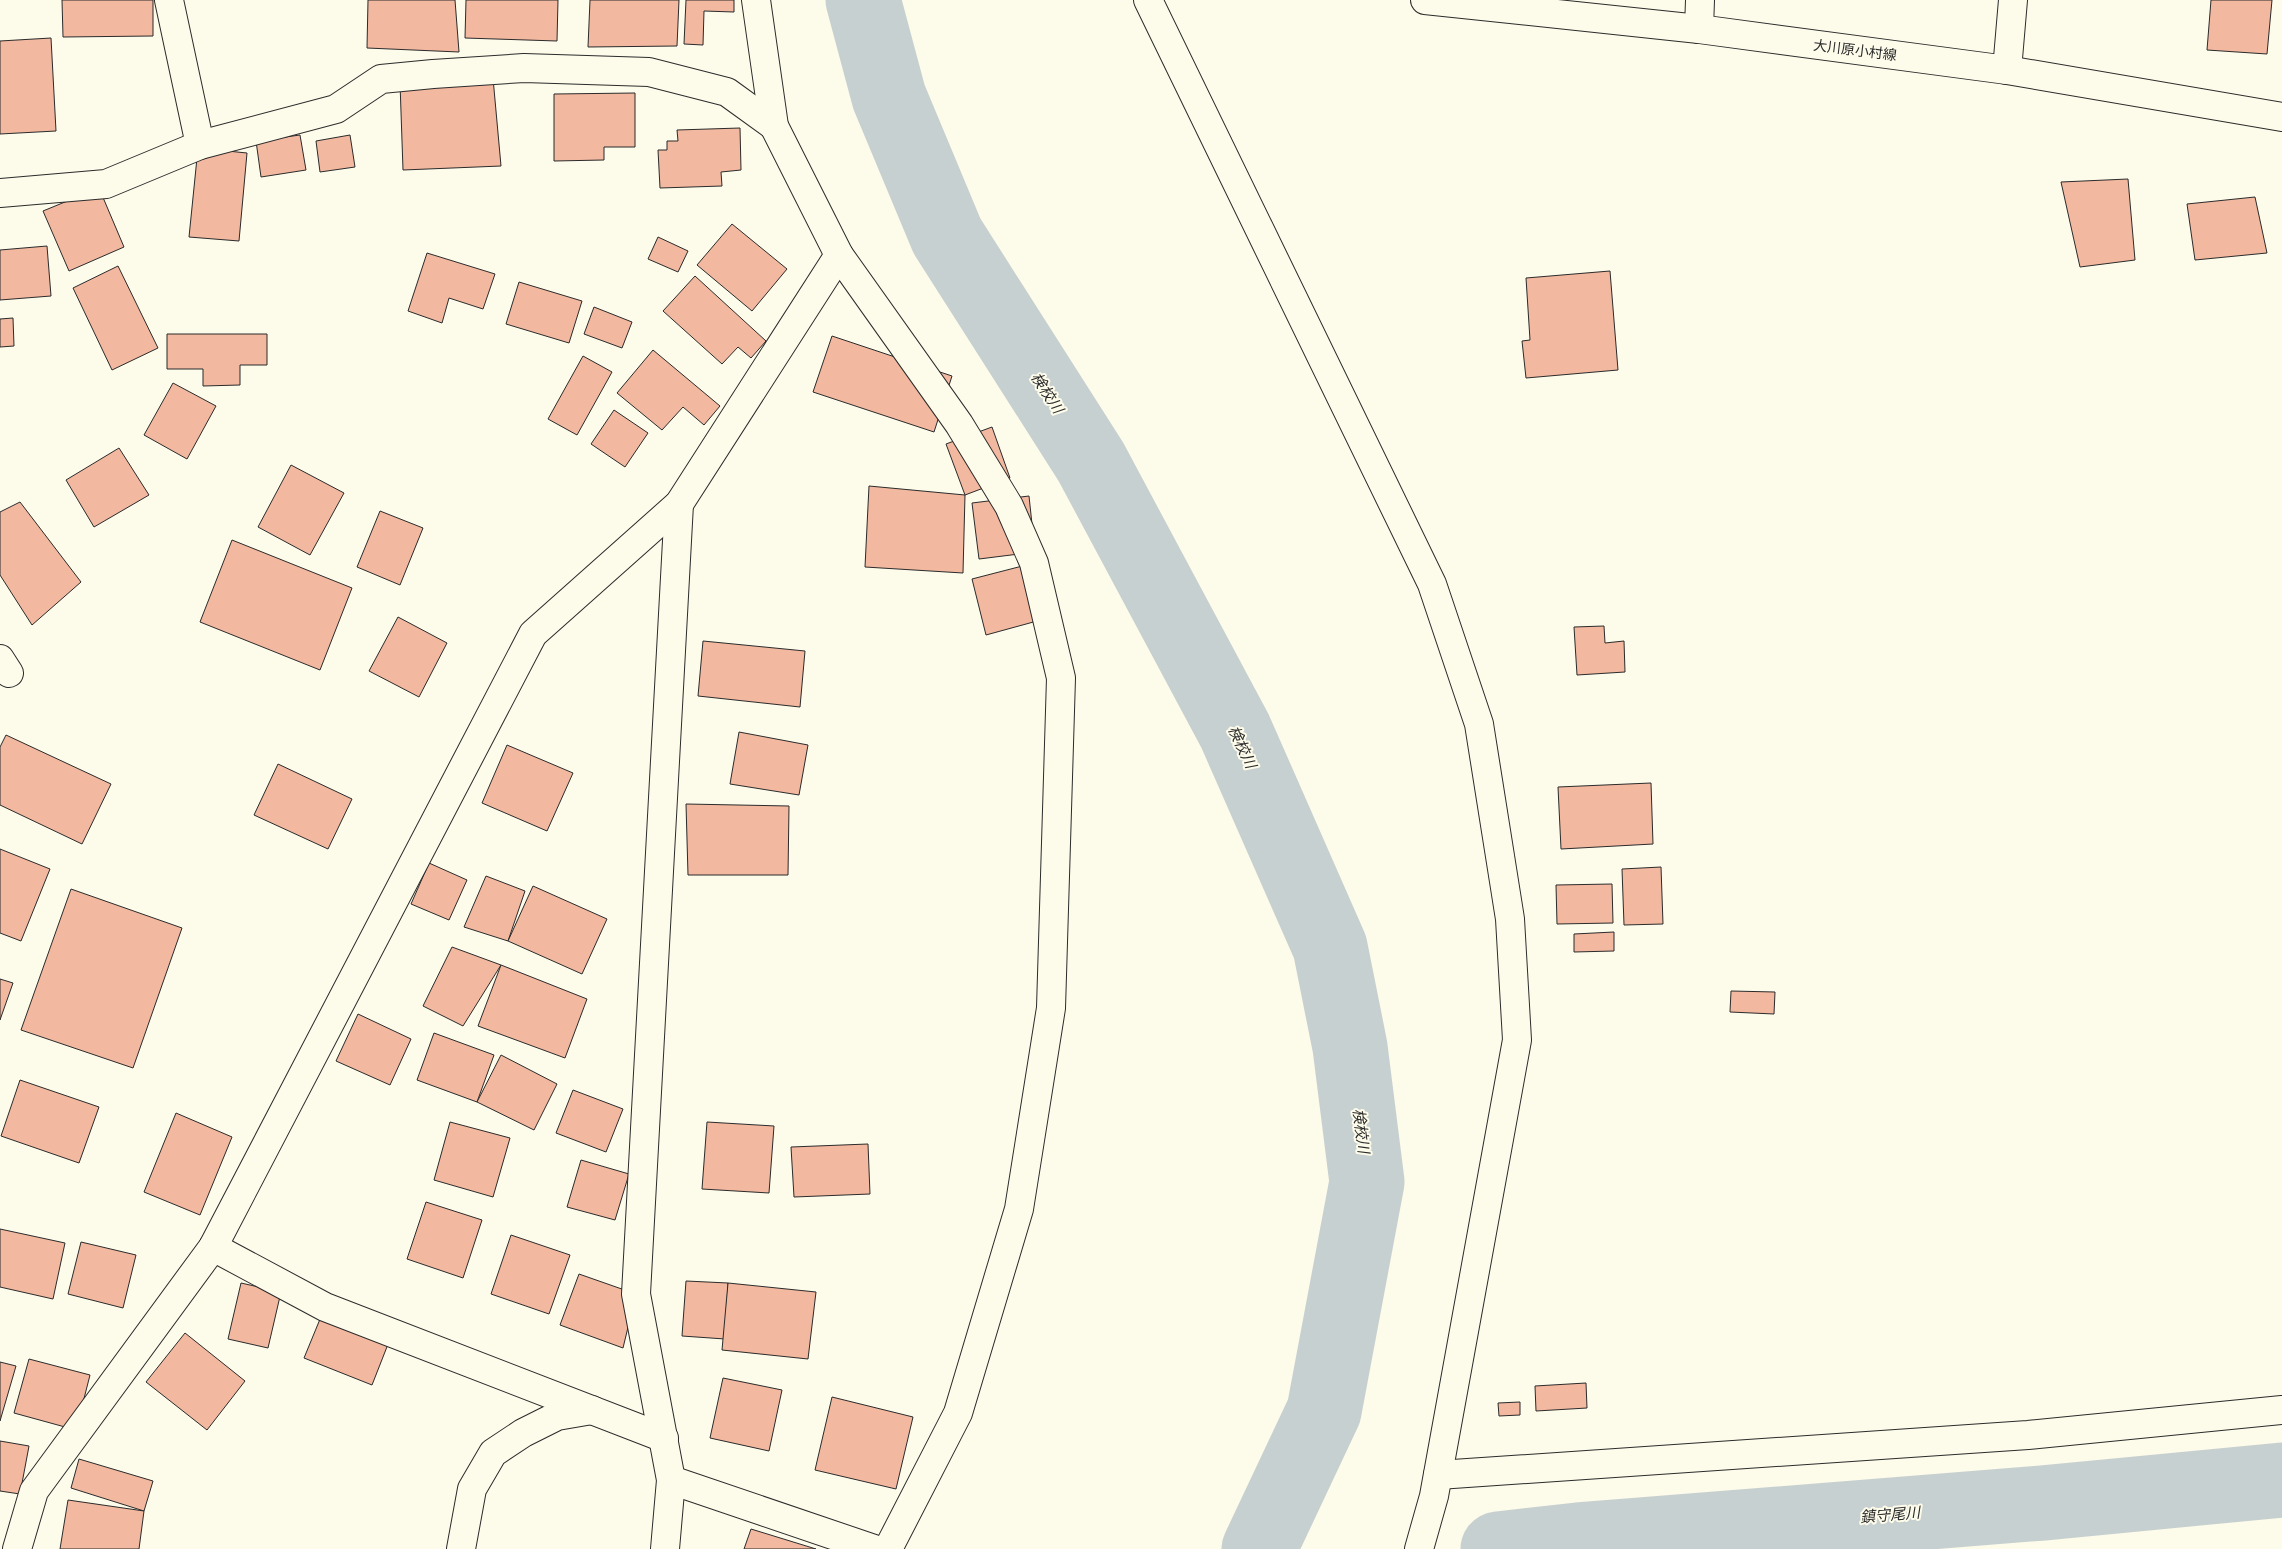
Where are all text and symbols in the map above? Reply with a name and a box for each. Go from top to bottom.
street label: 大川原小村線 [1812,37,1898,63]
water label: 検校川 [1027,369,1068,418]
water label: 検校川 [1224,723,1261,773]
water label: 検校川 [1349,1108,1373,1156]
water label: 鎮守尾川 [1859,1503,1923,1527]

